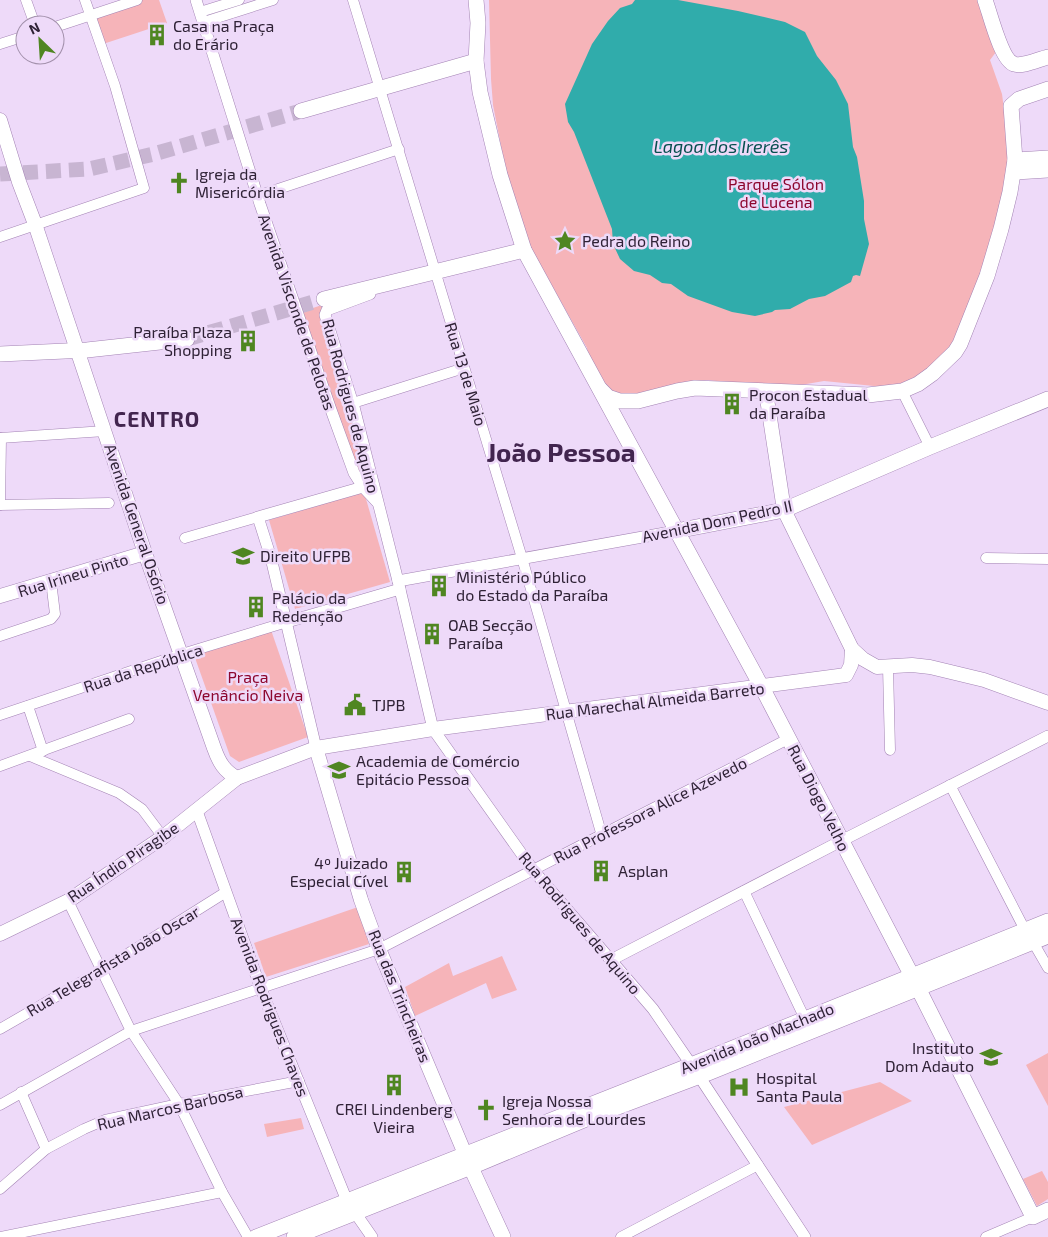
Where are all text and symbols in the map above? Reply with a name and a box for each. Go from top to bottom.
north arrow [15,15,65,65]
place label: Casa na Praça do Erário [173,16,274,53]
text: N [26,18,42,38]
building icon: Casa na Praça do Erário [144,22,170,48]
water label: Lagoa dos Irerês [654,135,788,157]
place label: Igreja da Misericórdia [195,164,285,201]
church icon: Igreja da Misericórdia [166,170,192,196]
park label: Parque Sólon de Lucena [728,174,824,211]
street label: Avenida Visconde de Pelotas [255,211,340,412]
place icon: Pedra do Reino [552,228,578,254]
place label: Pedra do Reino [582,231,690,250]
street label: Rua Rodrigues de Aquino [319,317,384,495]
street label: Rua 13 de Maio [442,320,491,428]
place label: Paraíba Plaza Shopping [133,322,232,359]
building icon: Paraíba Plaza Shopping [235,328,261,354]
place label: Procon Estadual da Paraíba [749,385,867,422]
building icon: Procon Estadual da Paraíba [719,391,745,417]
district label: CENTRO [114,406,200,431]
district label: João Pessoa [486,436,636,467]
street label: Avenida General Osório [101,441,174,607]
street label: Avenida Dom Pedro II [640,495,794,546]
school or university icon: Direito UFPB [230,543,256,569]
place label: Direito UFPB [260,546,351,565]
street label: Rua Irineu Pinto [15,549,130,600]
place label: Ministério Público do Estado da Paraíba [456,567,608,604]
building icon: Ministério Público do Estado da Paraíba [426,573,452,599]
place label: Palácio da Redenção [272,588,346,626]
building icon: Palácio da Redenção [243,594,269,620]
place label: OAB Secção Paraíba [448,615,533,652]
building icon: OAB Secção Paraíba [419,621,445,647]
street label: Rua da República [81,639,205,696]
park label: Praça Venâncio Neiva [193,667,303,704]
street label: Rua Marechal Almeida Barreto [544,678,765,723]
public building icon: TJPB [342,692,368,718]
place label: TJPB [372,695,405,714]
street label: Rua Diogo Velho [784,741,854,854]
place label: Academia de Comércio Epitácio Pessoa [356,751,520,788]
street label: Rua Professora Alice Azevedo [550,752,750,867]
school or university icon: Academia de Comércio Epitácio Pessoa [326,757,352,783]
street label: Rua Índio Piragibe [64,817,182,906]
street label: Rua Rodrigues de Aquino [515,848,645,998]
place label: 4º Juizado Especial Cível [290,853,388,890]
building icon: Asplan [588,858,614,884]
building icon: 4º Juizado Especial Cível [391,859,417,885]
place label: Asplan [618,861,668,880]
street label: Rua Telegrafista João Oscar [23,901,203,1020]
street label: Avenida Rodrigues Chaves [227,915,313,1099]
street label: Rua das Trincheiras [365,927,436,1065]
street label: Avenida João Machado [677,998,836,1077]
place label: Instituto Dom Adauto [885,1038,974,1075]
school or university icon: Instituto Dom Adauto [978,1044,1004,1070]
place label: Hospital Santa Paula [756,1068,842,1105]
building icon: CREI Lindenberg Vieira [381,1072,407,1098]
hospital icon: Hospital Santa Paula [726,1074,752,1100]
street label: Rua Marcos Barbosa [95,1081,245,1134]
place label: Igreja Nossa Senhora de Lourdes [502,1091,646,1128]
church icon: Igreja Nossa Senhora de Lourdes [473,1097,499,1123]
place label: CREI Lindenberg Vieira [335,1099,453,1136]

